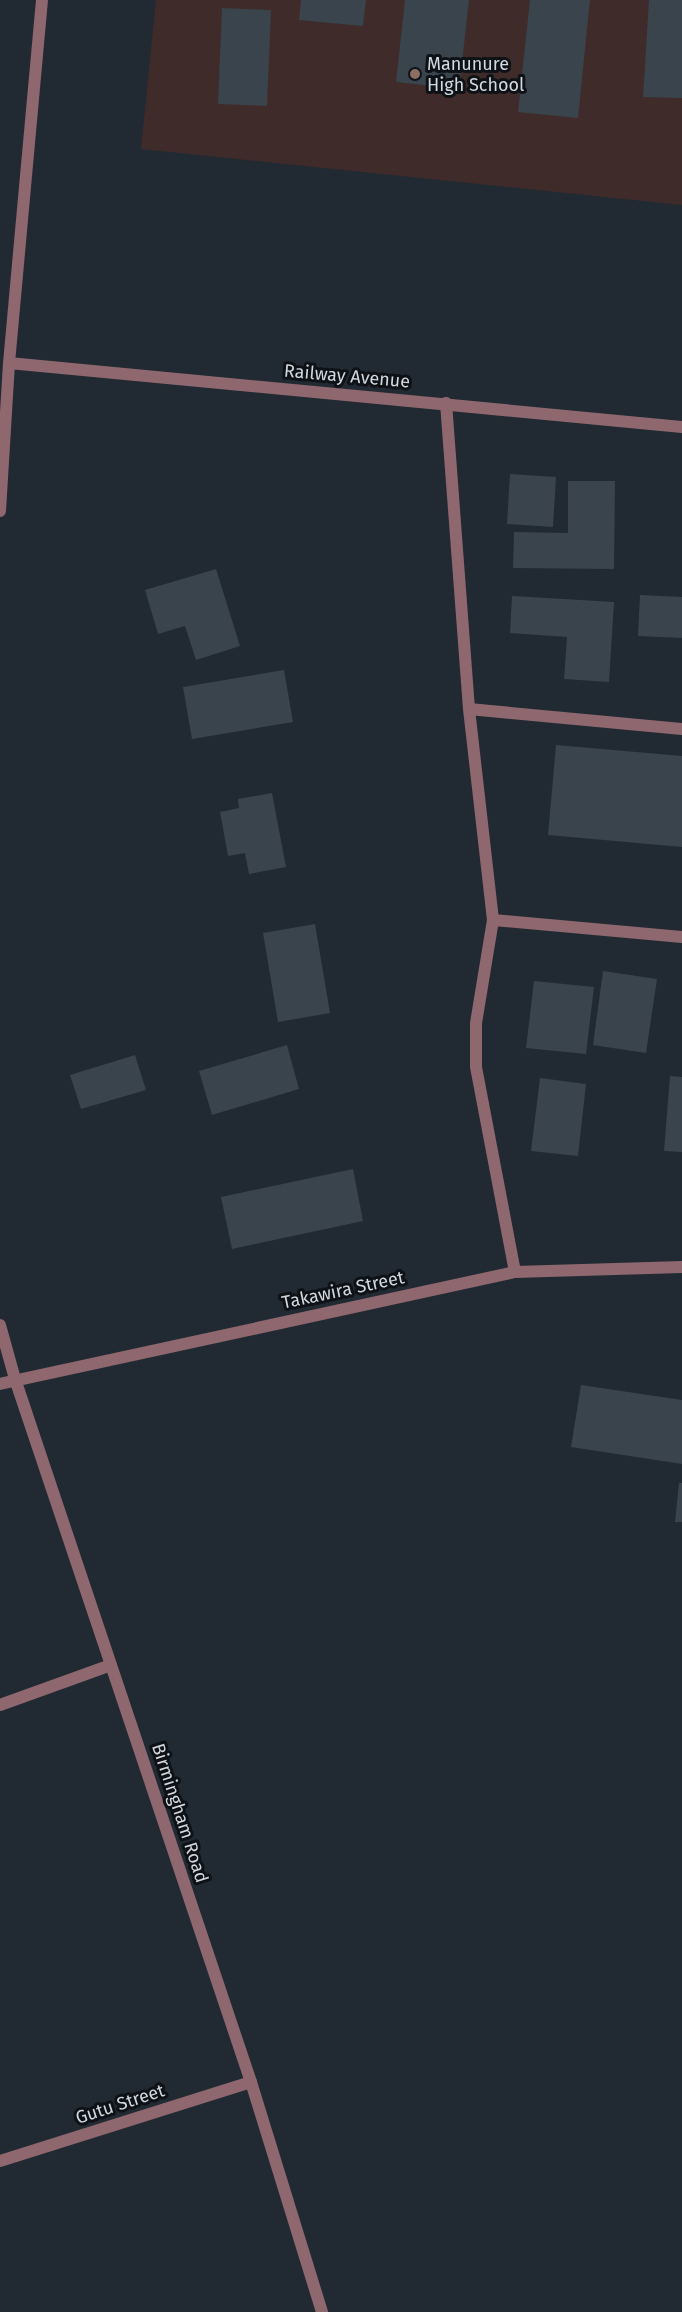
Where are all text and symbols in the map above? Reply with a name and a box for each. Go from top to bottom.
place label: Manunure High School [427,53,524,96]
marker: Manunure High School [408,67,422,81]
street label: Railway Avenue [283,360,411,392]
street label: Takawira Street [280,1266,407,1314]
street label: Birmingham Road [147,1740,213,1886]
street label: Gutu Street [73,2079,168,2129]

